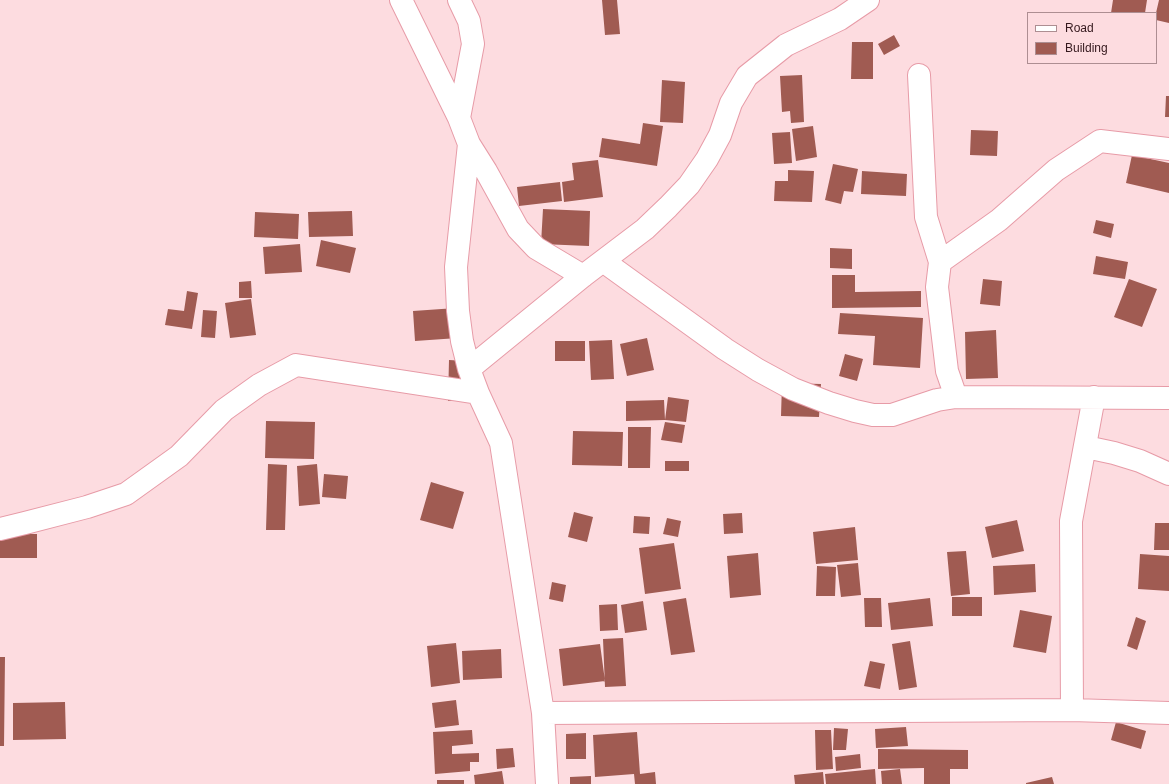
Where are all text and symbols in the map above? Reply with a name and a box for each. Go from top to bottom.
legend [1027,12,1157,64]
text: Road [1065,21,1094,35]
text: Building [1065,41,1108,55]

